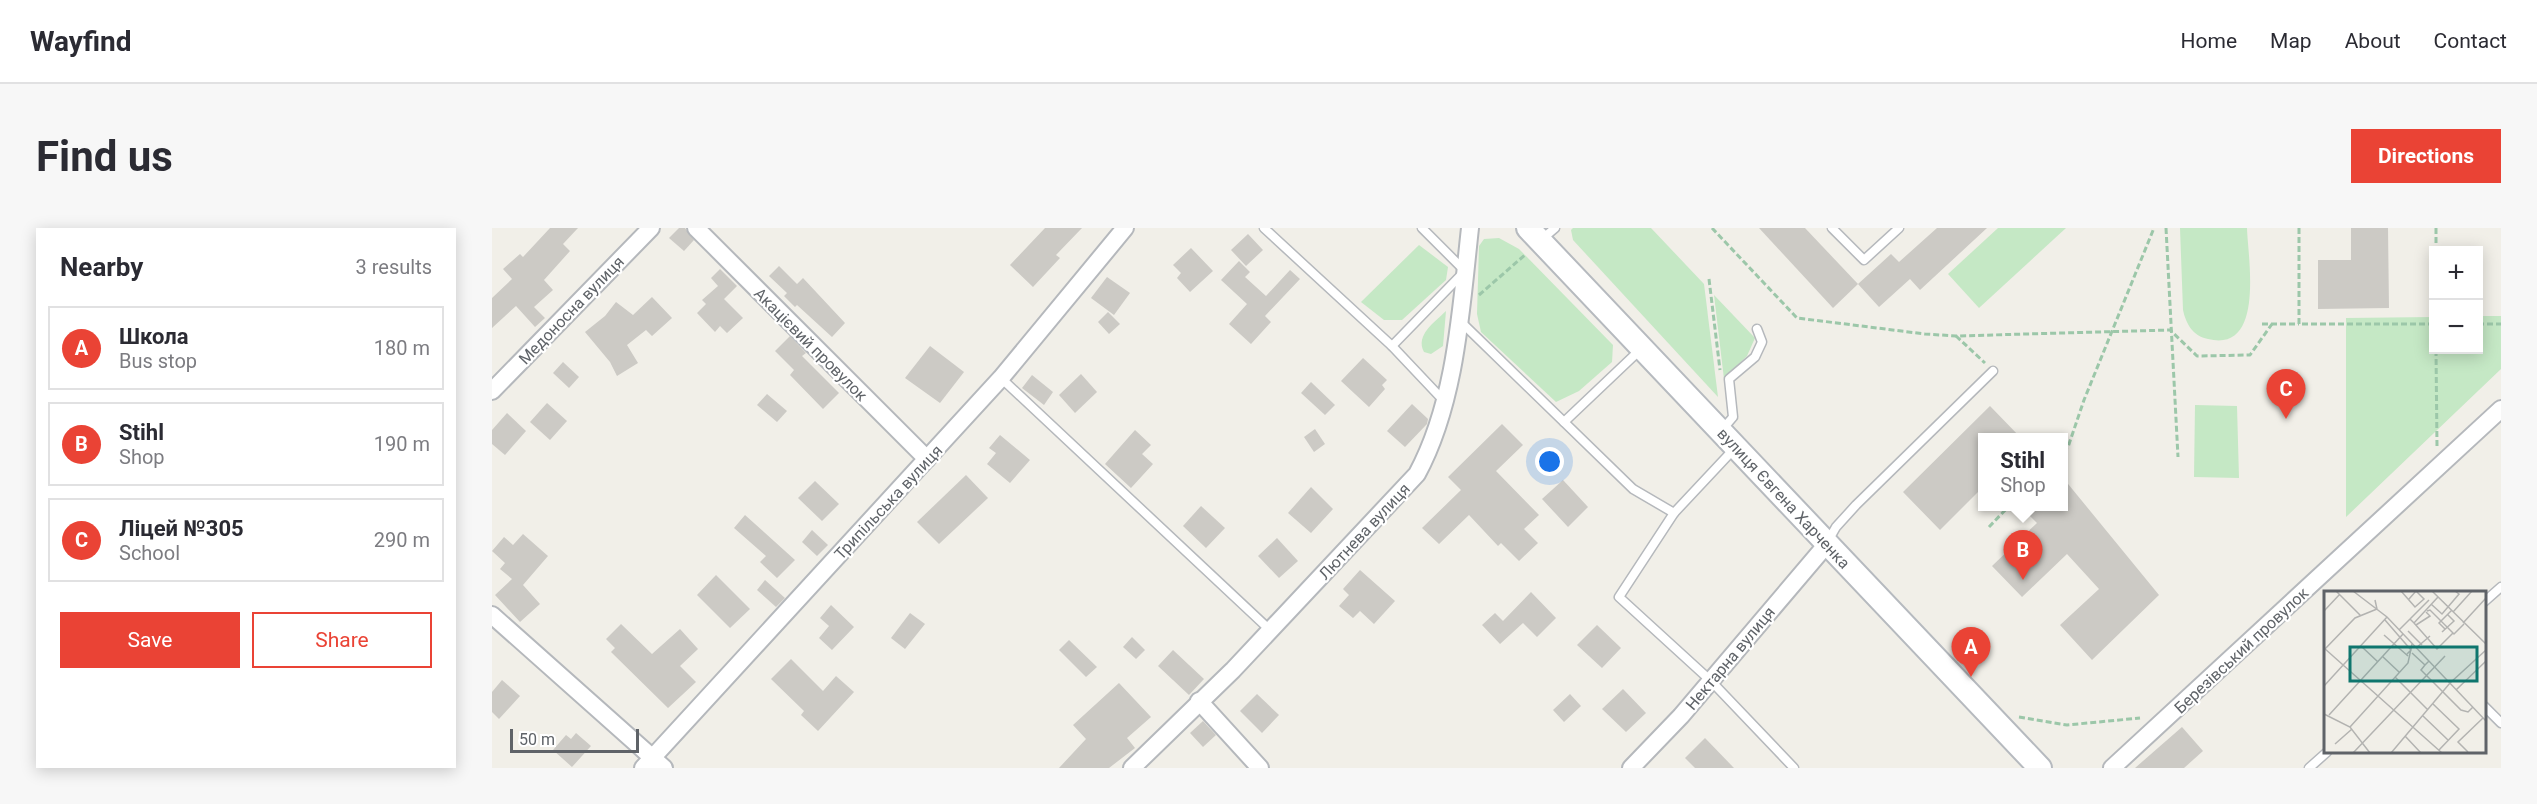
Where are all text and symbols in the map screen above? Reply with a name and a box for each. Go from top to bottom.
text: Wayfind [30,25,131,58]
text: Home [2181,29,2237,53]
text: Map [2270,29,2312,53]
text: About [2345,29,2401,53]
text: Contact [2434,29,2507,53]
button: Directions [2351,129,2501,183]
text: Find us [36,132,173,181]
map controls [2429,246,2483,354]
button: + [2429,246,2483,300]
text: Nearby [60,252,143,282]
street label: Медоносна вулиця [515,252,628,368]
text: 3 results [356,255,432,279]
street label: Акацієвий провулок [750,284,871,405]
button: − [2429,300,2483,354]
text: Школа [119,324,188,349]
text: A [75,336,88,360]
text: 180 m [374,336,430,360]
text: Bus stop [119,349,197,373]
pin: C [2266,370,2306,419]
text: Stihl [119,420,164,445]
street label: вулиця Євгена Харченка [1713,424,1854,573]
text: B [75,432,88,456]
text: 190 m [374,432,430,456]
popup [1978,433,2068,511]
street label: Трипільська вулиця [830,441,946,563]
text: Shop [119,445,165,469]
your location [1535,447,1564,476]
text: Stihl [2000,448,2045,473]
text: Shop [2000,473,2046,497]
street label: Лютнева вулиця [1315,479,1414,583]
text: Ліцей №305 [119,516,244,541]
text: C [75,528,88,552]
text: 290 m [374,528,430,552]
pin: B [2004,530,2042,580]
text: School [119,541,180,565]
street label: Березівський провулок [2170,583,2312,717]
inset map [2324,591,2486,753]
street label: Нектарна вулиця [1682,603,1779,714]
button: Save [60,612,240,668]
button: Share [252,612,432,668]
pin: A [1952,628,1990,677]
scale bar [510,726,639,754]
text: 50 m [519,730,555,749]

